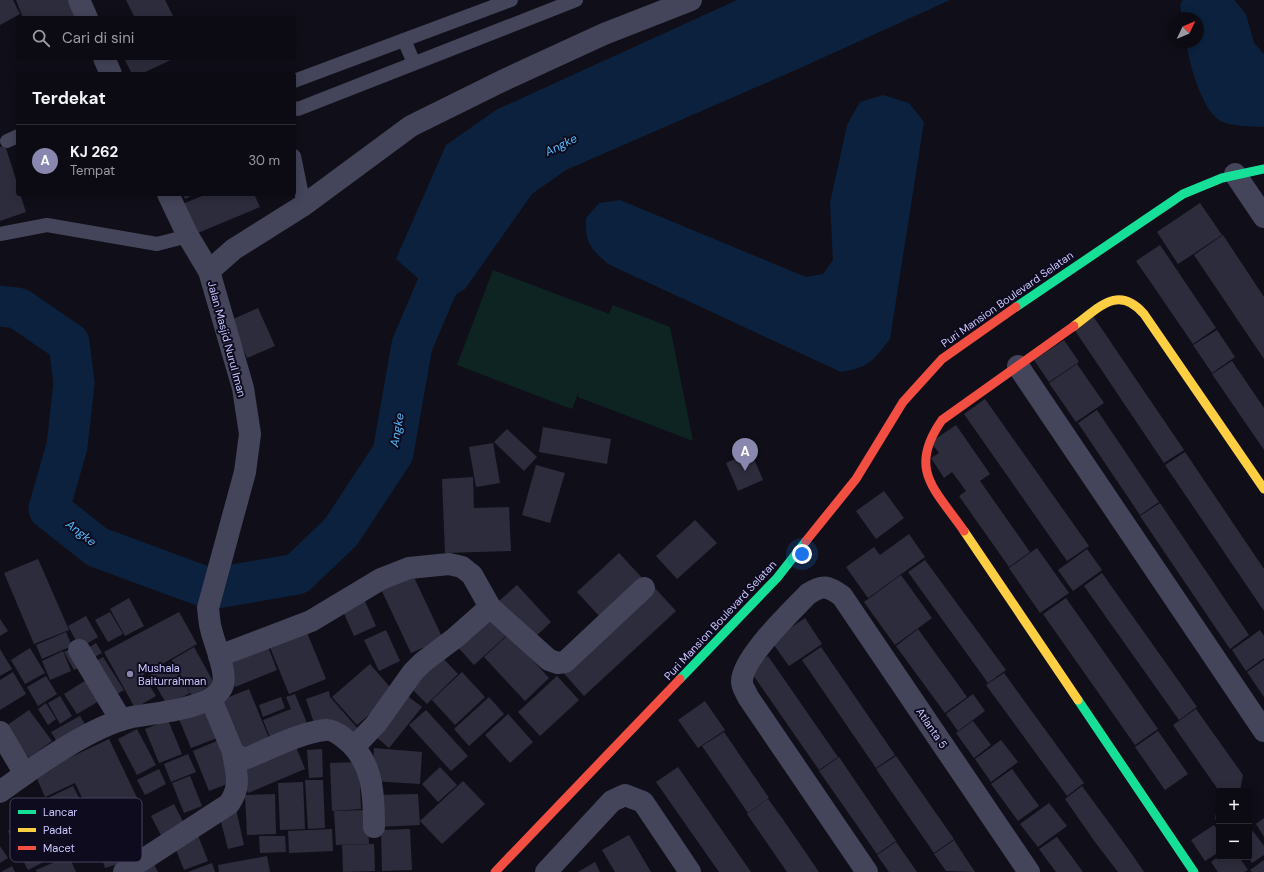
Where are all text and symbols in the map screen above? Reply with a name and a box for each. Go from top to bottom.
north arrow [1168,12,1204,48]
search box [16,16,296,60]
icon: search [30,27,52,49]
text: Cari di sini [62,28,134,48]
text: Terdekat [32,87,106,109]
water label: Angke [541,130,580,160]
text: KJ 262 [70,142,118,162]
text: A [40,152,50,169]
text: 30 m [248,152,280,169]
text: Tempat [70,162,115,179]
street label: Puri Mansion Boulevard Selatan [938,248,1076,350]
street label: Jalan Masjid Nurul Iman [205,280,249,398]
water label: Angke [386,412,408,449]
pin: A [732,438,758,471]
water label: Angke [62,516,100,550]
your location [792,544,812,564]
street label: Puri Mansion Boulevard Selatan [661,557,779,683]
place label: Mushala Baiturrahman [138,661,206,688]
marker: Mushala Baiturrahman [125,669,135,679]
street label: Atlanta 5 [913,705,951,751]
map controls [1216,788,1252,860]
button: + [1216,788,1252,824]
legend [10,798,142,862]
text: Lancar [43,805,77,819]
text: Padat [43,823,72,837]
button: − [1216,824,1252,860]
text: Macet [43,841,75,855]

